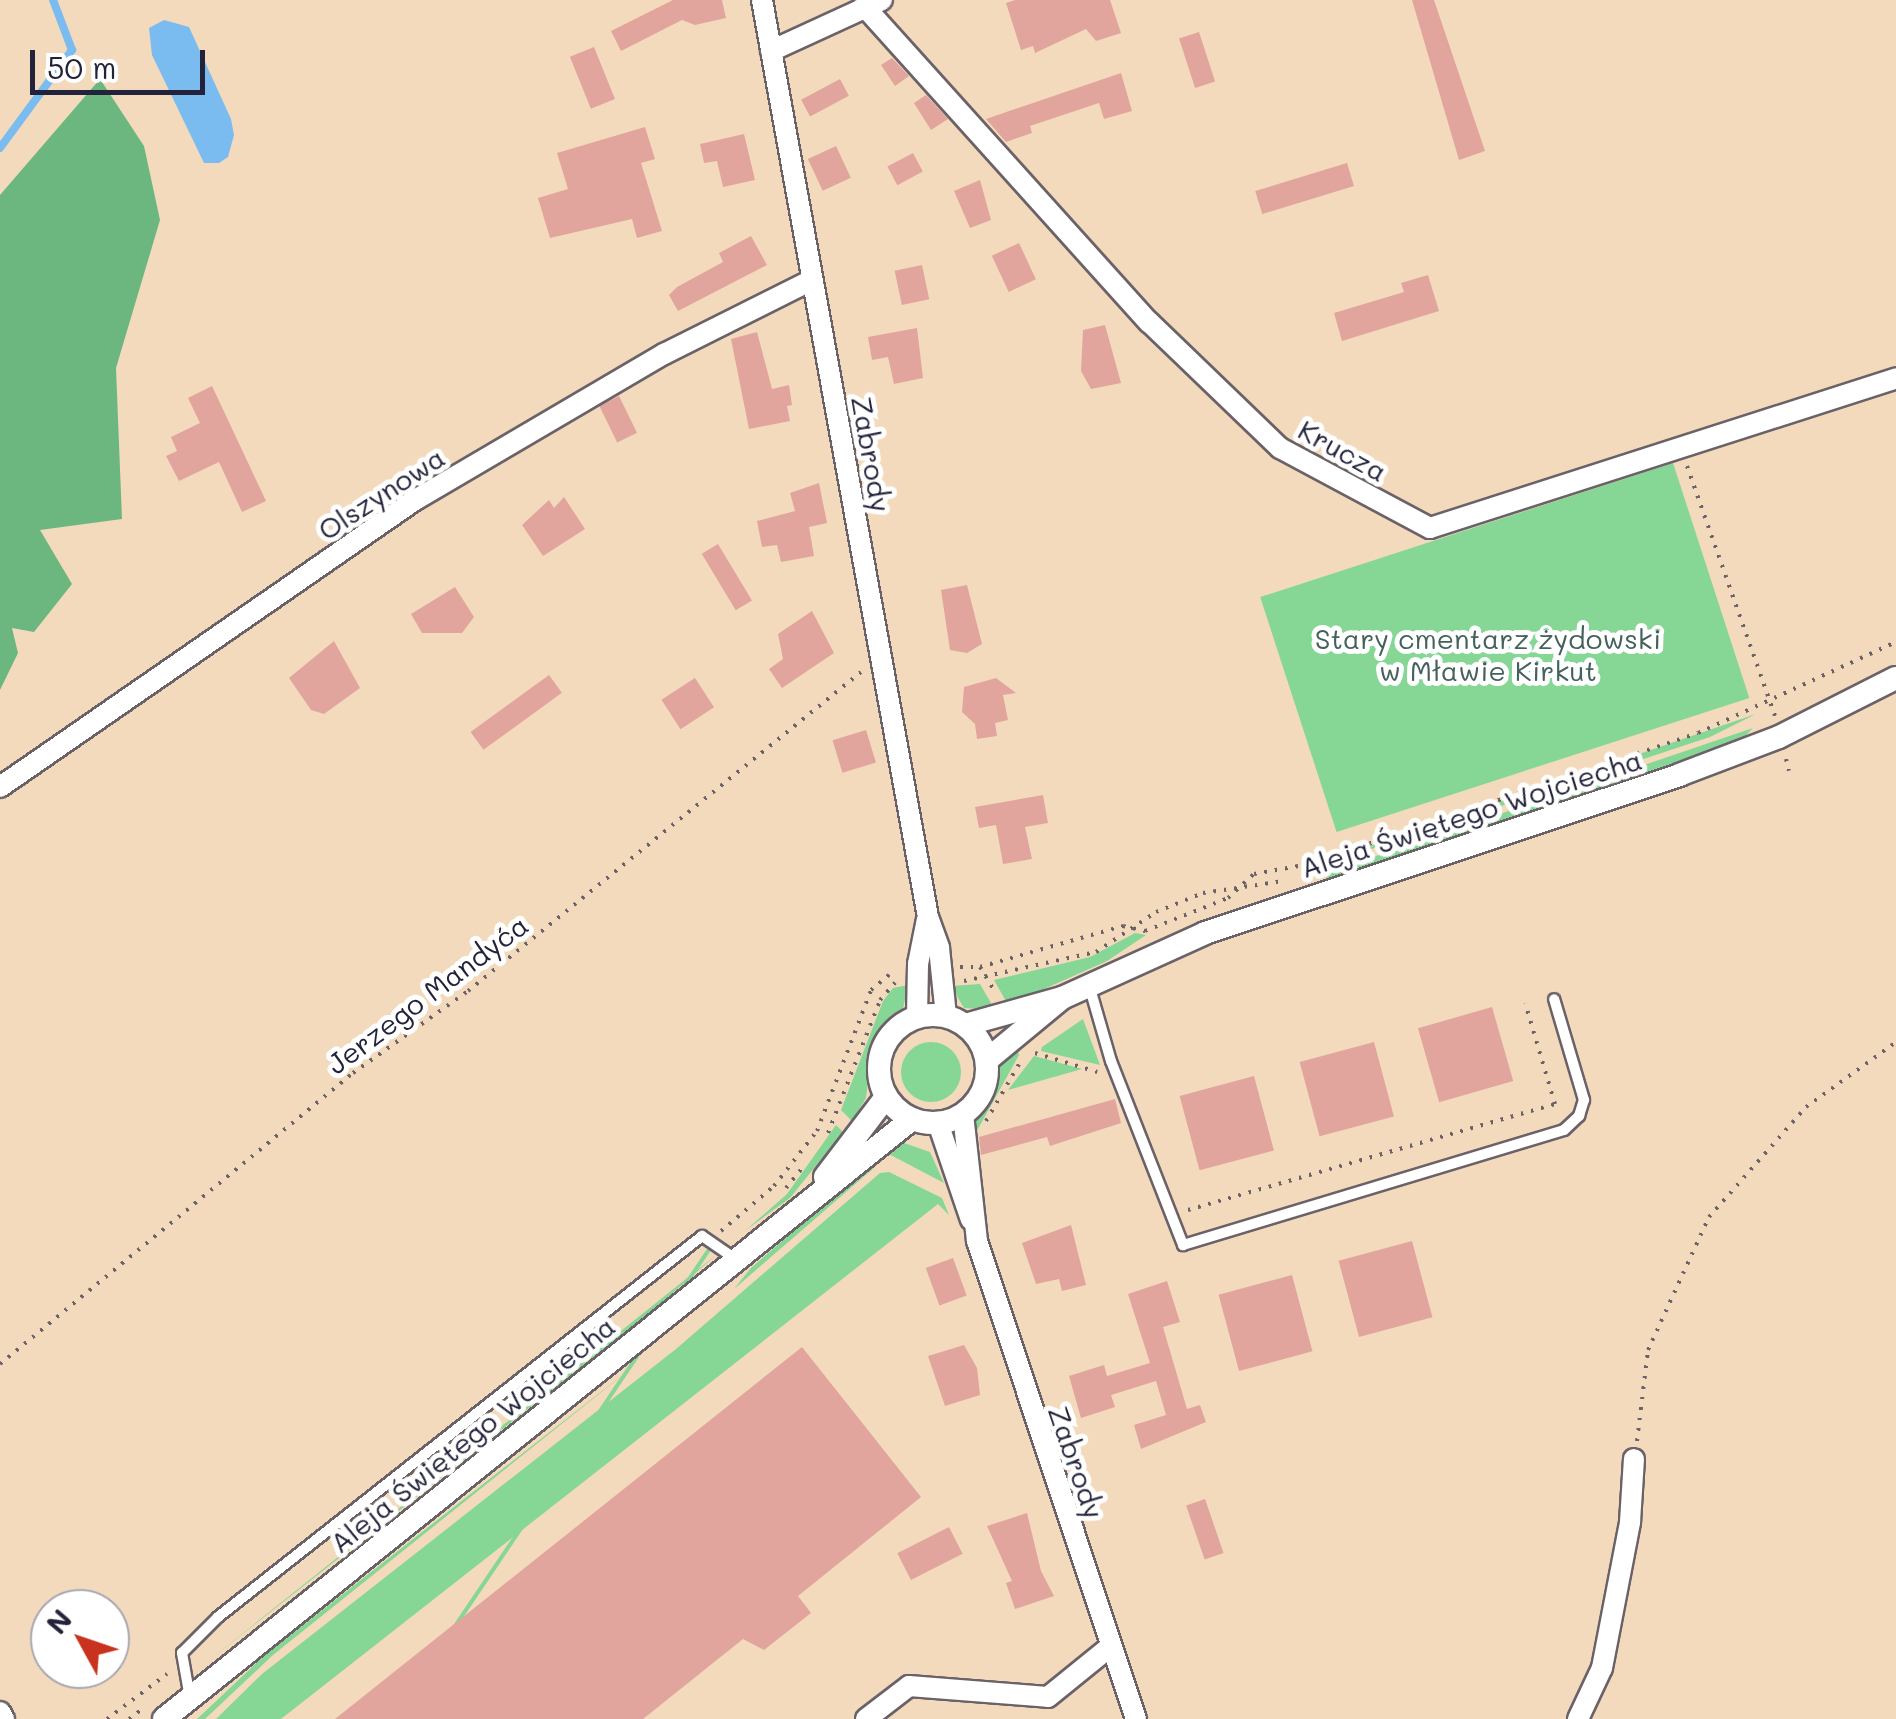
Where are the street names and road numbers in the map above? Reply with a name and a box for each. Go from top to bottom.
street label: Zabrody [845,393,899,515]
street label: Krucza [1293,412,1393,488]
street label: Olszynowa [311,440,451,546]
street label: Aleja Świętego Wojciecha [1296,742,1646,884]
street label: Jerzego Mandyća [320,907,534,1081]
street label: Aleja Świętego Wojciecha [323,1309,621,1559]
street label: Zabrody [1042,1401,1112,1523]

